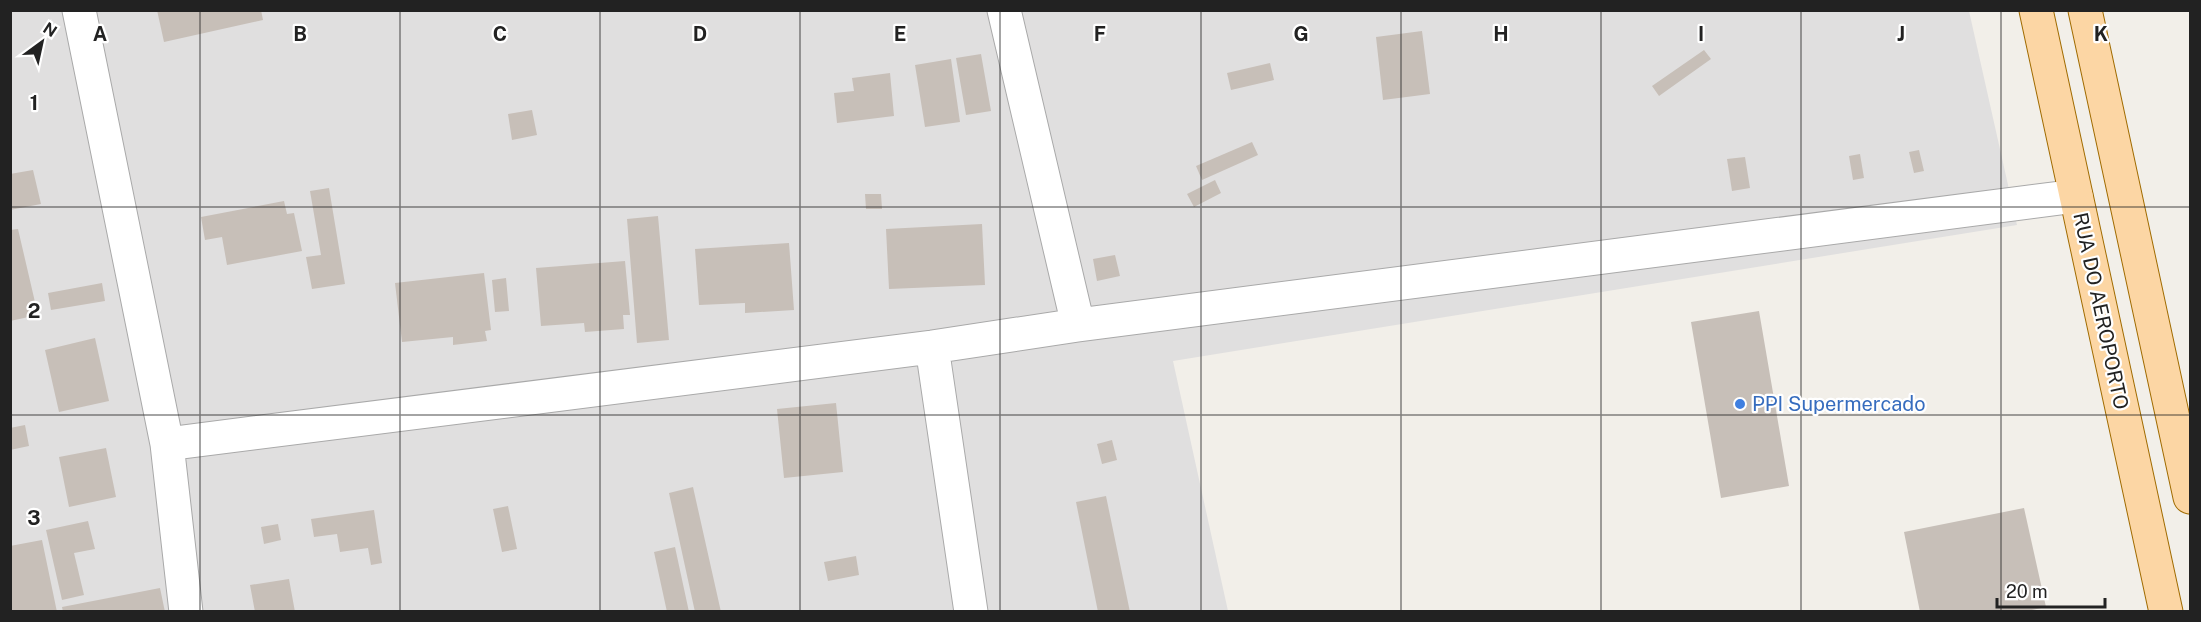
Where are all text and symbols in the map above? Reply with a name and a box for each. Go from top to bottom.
north arrow [12,12,72,72]
text: N [39,18,60,41]
text: A [93,22,107,46]
text: B [293,22,307,46]
text: C [493,22,507,46]
text: D [693,22,707,46]
text: E [894,22,906,46]
text: F [1094,22,1106,46]
text: G [1293,22,1309,46]
text: H [1493,22,1509,46]
text: I [1698,22,1704,46]
text: J [1897,22,1905,46]
text: K [2094,22,2108,46]
text: 1 [30,91,38,115]
street label: RUA DO AEROPORTO [2068,210,2134,412]
text: 2 [28,299,40,323]
place label: PPI Supermercado [1752,392,1926,416]
marker: PPI Supermercado [1733,397,1747,411]
text: 3 [27,506,41,530]
scale bar [1997,571,2105,609]
text: 20 m [2006,581,2048,602]

